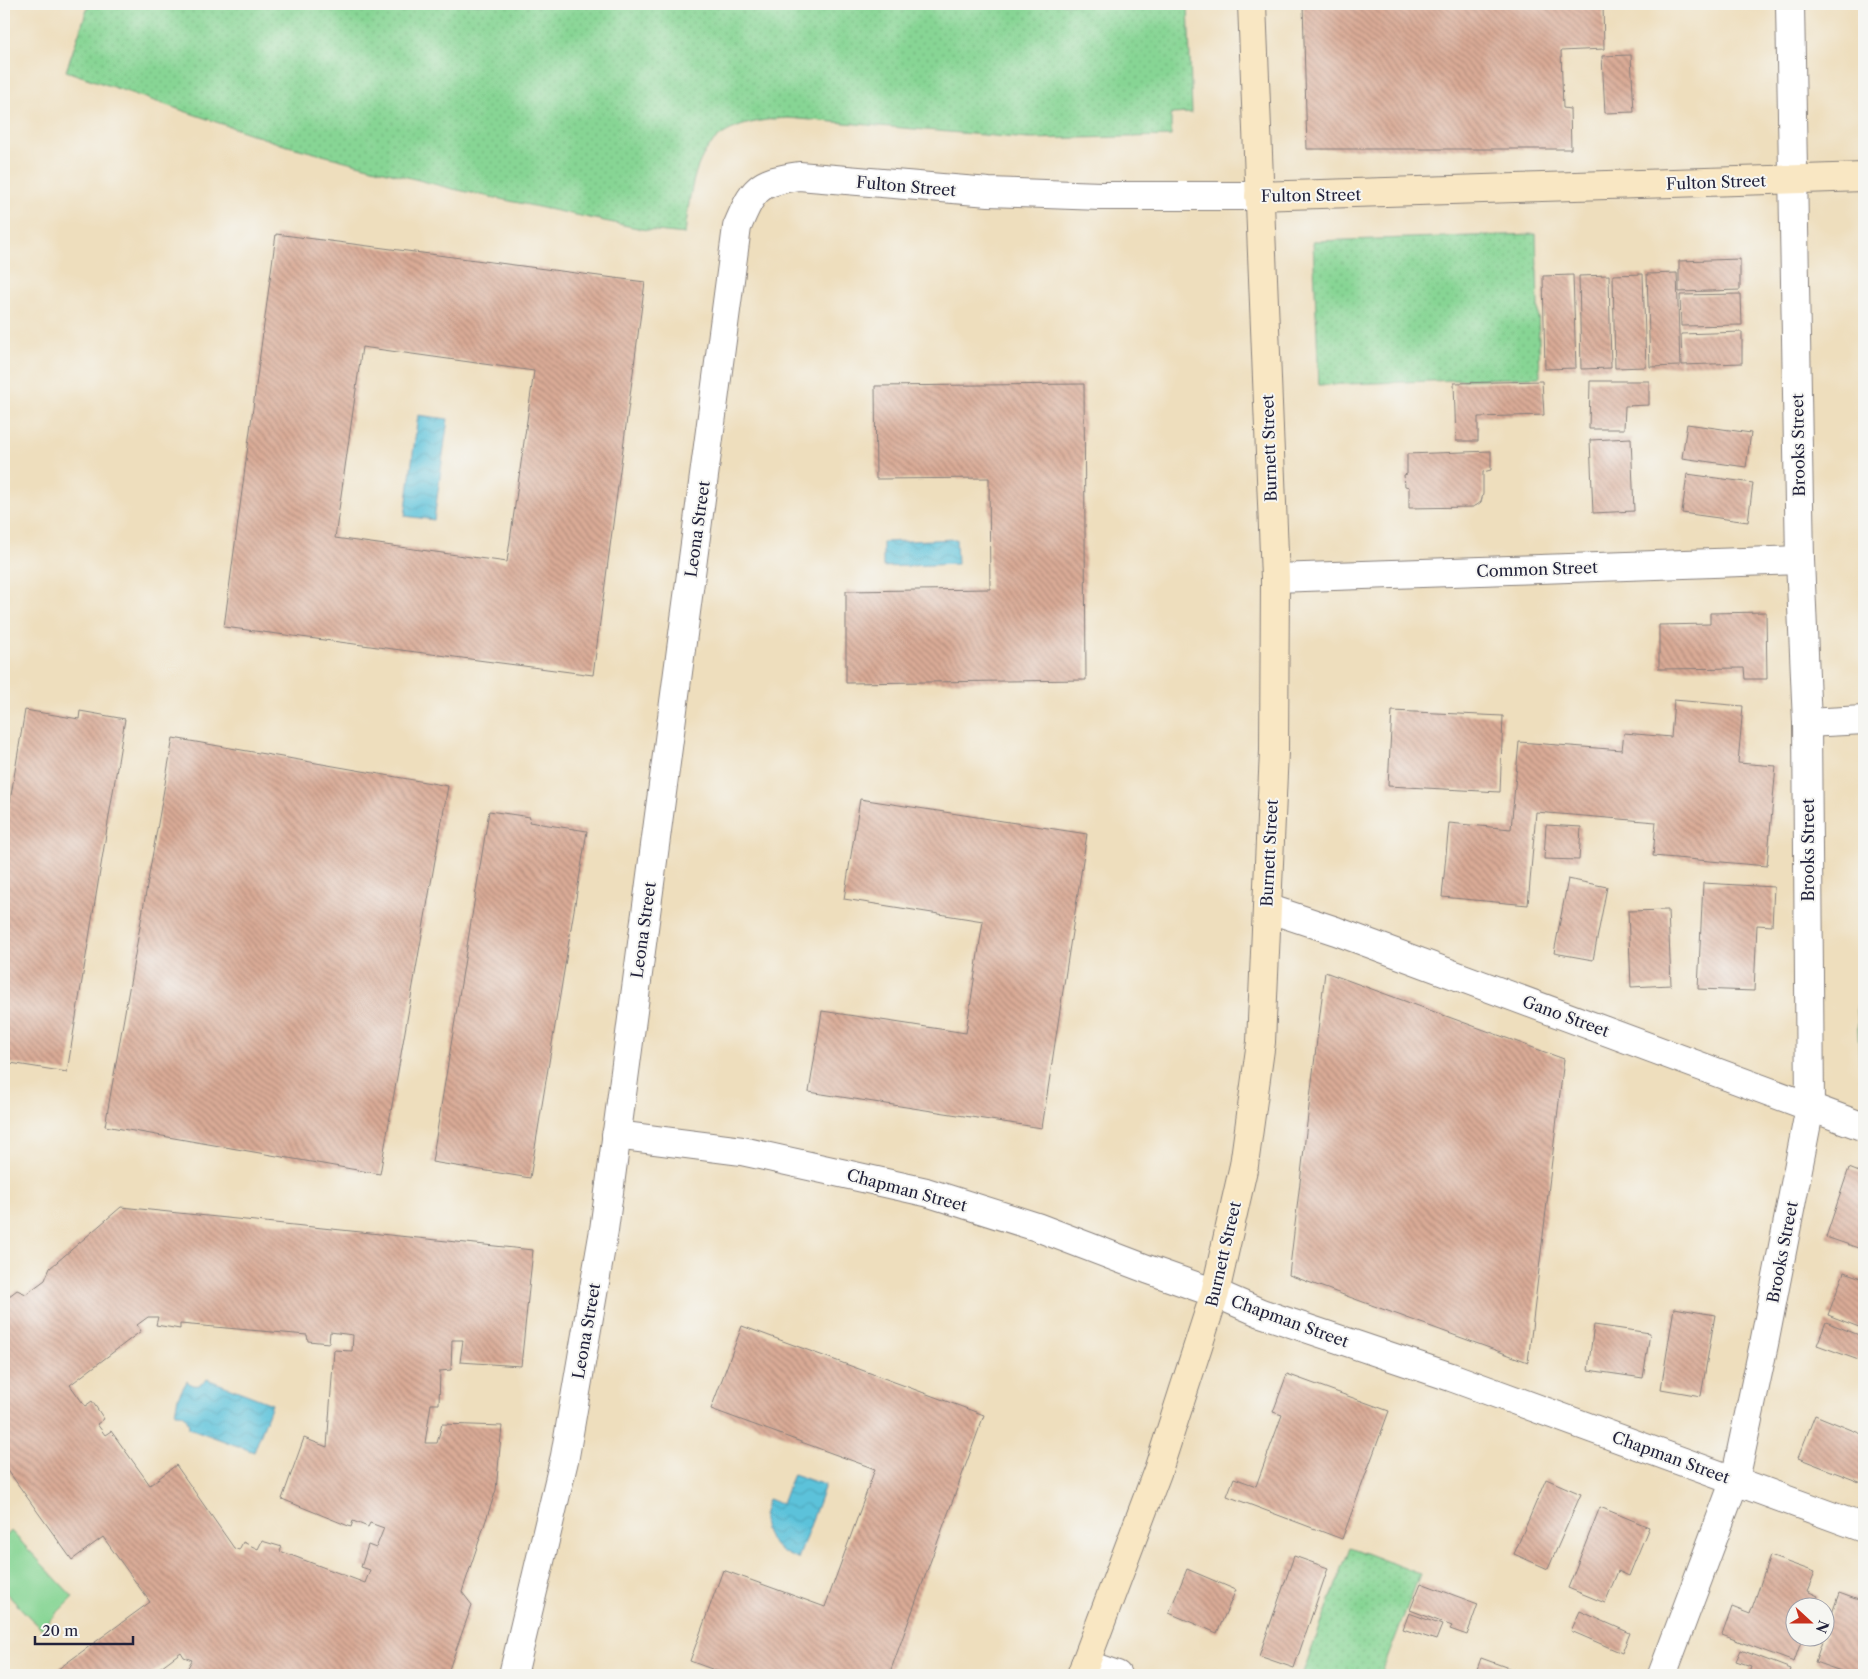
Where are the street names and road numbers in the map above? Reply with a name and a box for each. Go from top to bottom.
street label: Fulton Street [1666,170,1767,194]
street label: Fulton Street [855,172,957,200]
street label: Fulton Street [1261,184,1362,206]
street label: Brooks Street [1787,393,1809,497]
street label: Burnett Street [1257,394,1281,502]
street label: Leona Street [680,479,714,578]
street label: Common Street [1476,557,1598,581]
street label: Burnett Street [1256,798,1282,907]
street label: Brooks Street [1798,798,1818,902]
street label: Leona Street [626,880,660,979]
street label: Gano Street [1520,991,1612,1041]
street label: Chapman Street [845,1164,970,1216]
street label: Burnett Street [1201,1199,1245,1309]
street label: Brooks Street [1762,1199,1802,1305]
street label: Leona Street [568,1281,604,1381]
street label: Chapman Street [1228,1290,1352,1352]
street label: Chapman Street [1609,1426,1733,1488]

